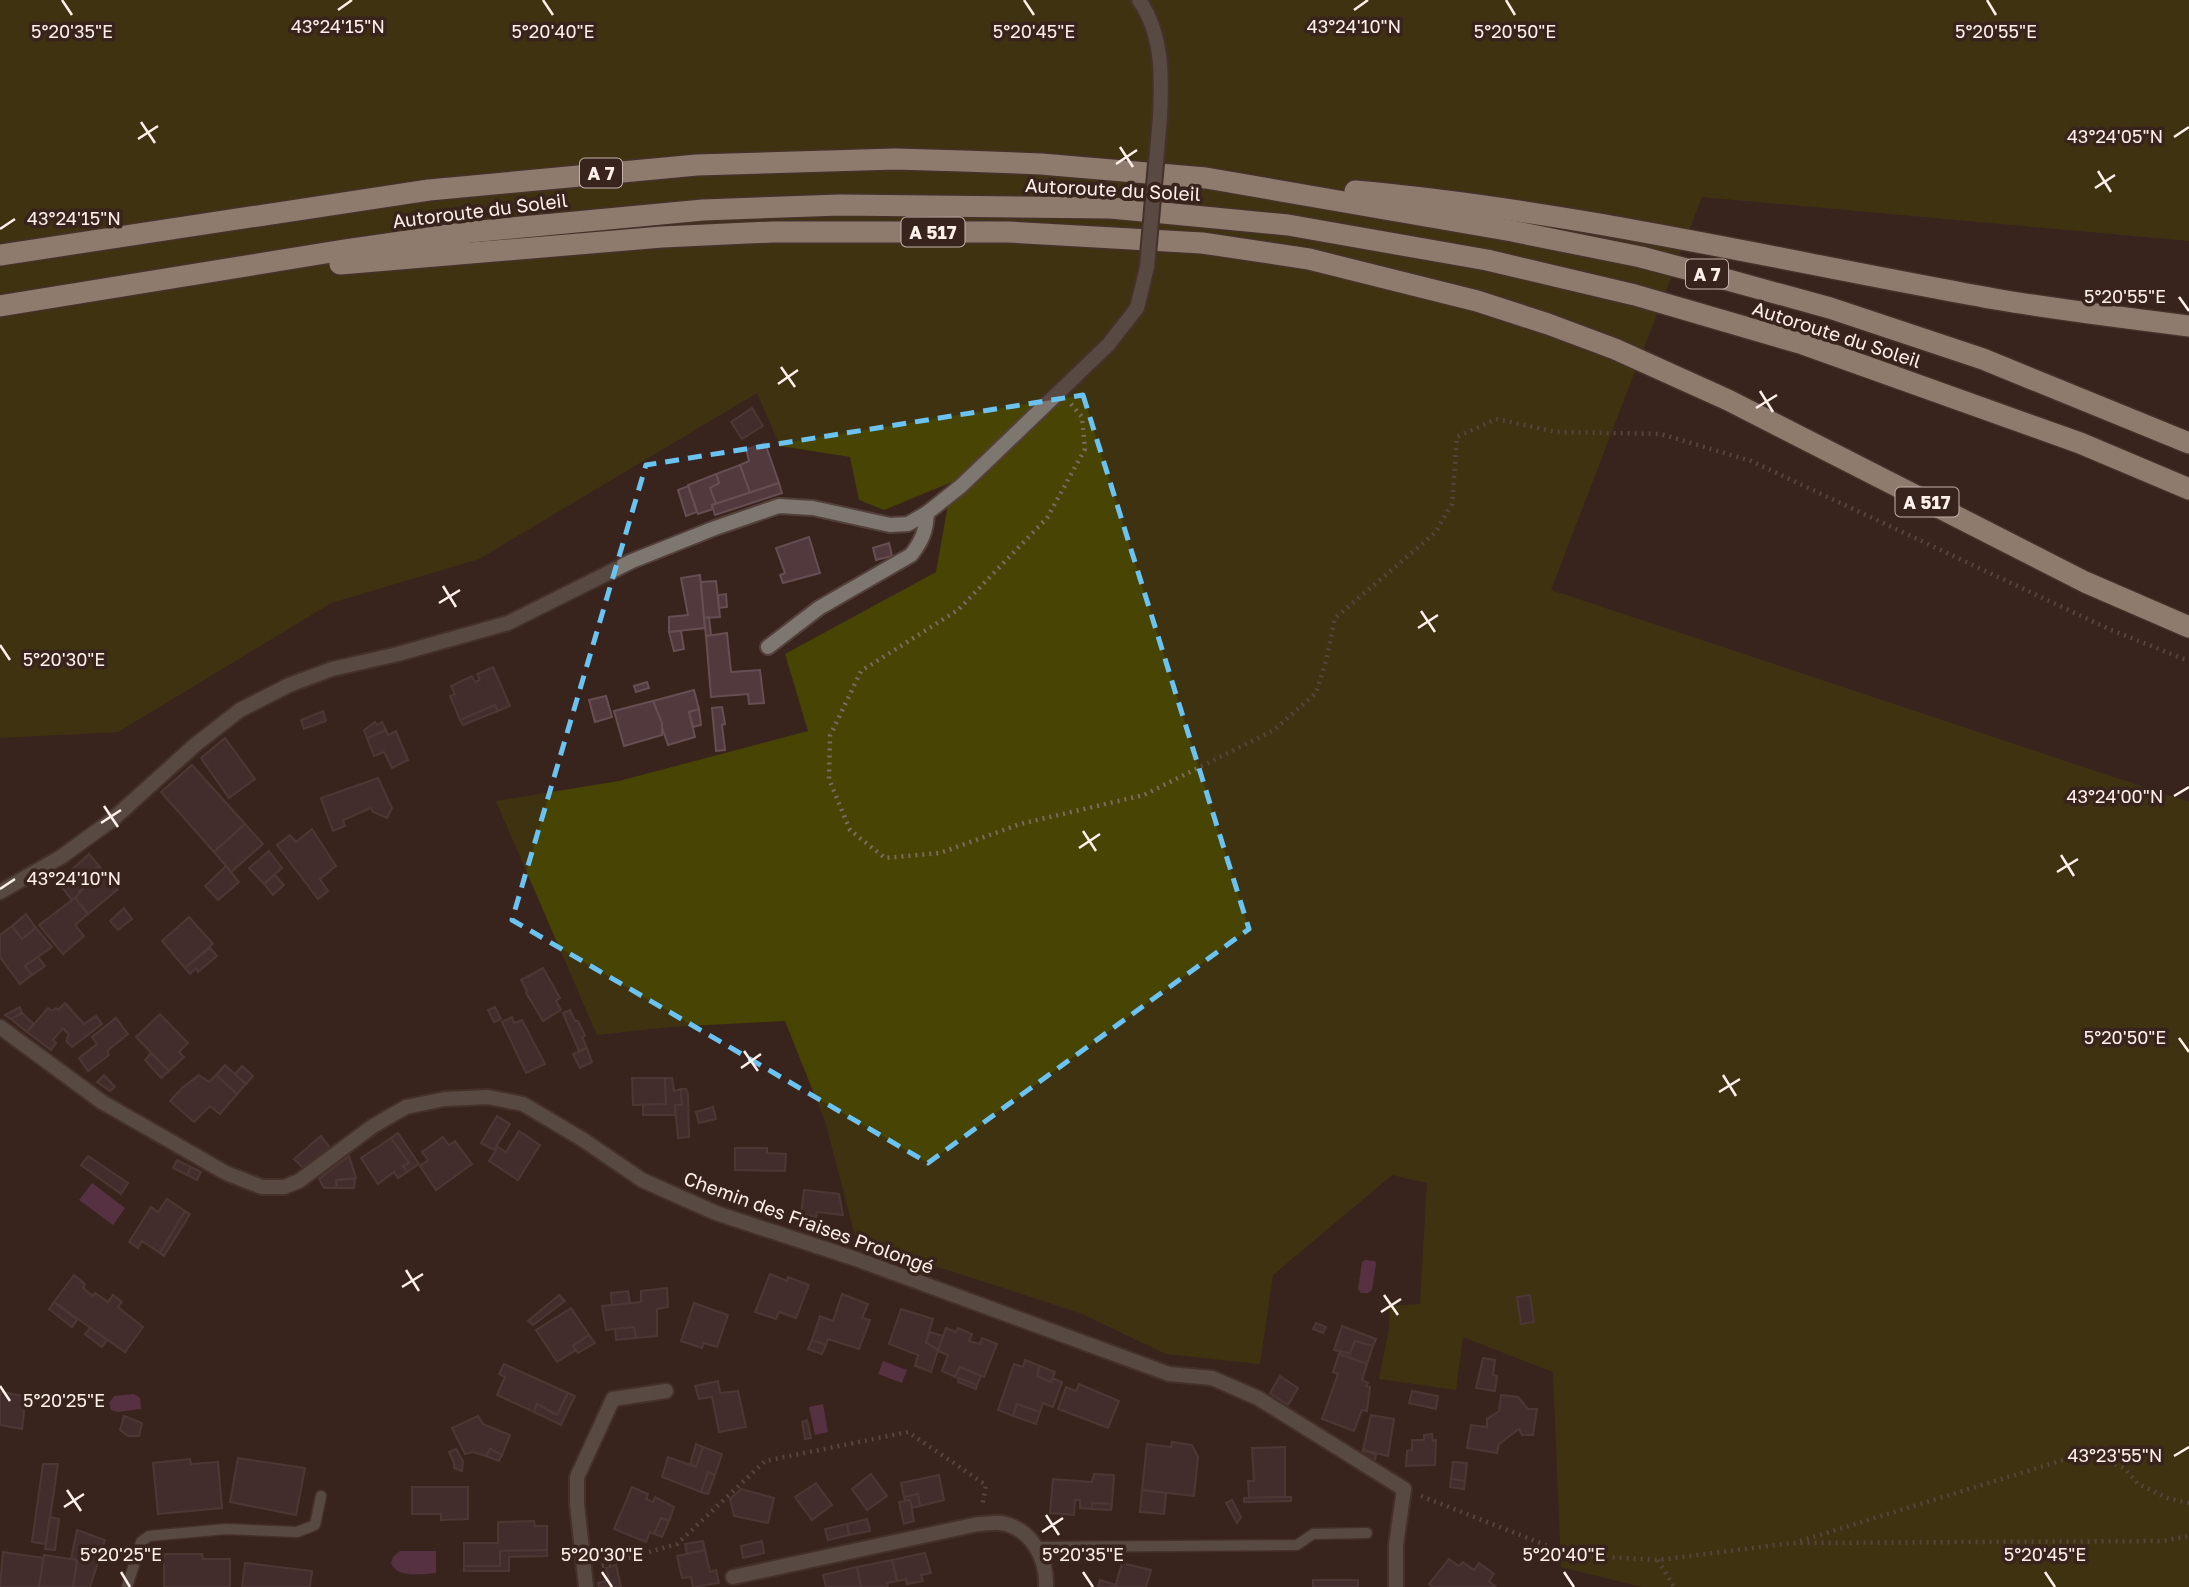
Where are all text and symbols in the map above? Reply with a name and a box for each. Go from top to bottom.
text: 43°24'15"N [291,15,385,37]
text: 43°24'10"N [1307,15,1401,37]
text: 5°20'35"E [31,20,113,42]
text: 5°20'40"E [511,20,595,42]
text: 5°20'45"E [993,20,1075,42]
text: 5°20'50"E [1474,20,1556,42]
text: 5°20'55"E [1955,20,2037,42]
text: 43°24'05"N [2067,125,2163,147]
road number: A 7 [580,158,622,188]
street label: Autoroute du Soleil [1025,173,1201,205]
street label: Autoroute du Soleil [391,188,569,232]
text: 43°24'15"N [27,207,121,229]
road number: A 517 [902,218,964,246]
road number: A 7 [1686,260,1728,288]
text: 5°20'55"E [2084,285,2166,307]
street label: Autoroute du Soleil [1750,296,1924,372]
road number: A 517 [1896,488,1958,516]
text: 5°20'30"E [23,648,105,670]
text: 43°24'00"N [2067,785,2163,807]
text: 43°24'10"N [27,867,121,889]
text: 5°20'50"E [2084,1026,2166,1048]
street label: Chemin des Fraises Prolongé [681,1166,937,1278]
text: 5°20'25"E [23,1389,105,1411]
text: 43°23'55"N [2067,1444,2163,1466]
text: 5°20'25"E [80,1543,162,1565]
text: 5°20'30"E [561,1543,643,1565]
text: 5°20'35"E [1042,1543,1124,1565]
text: 5°20'40"E [1522,1543,1606,1565]
text: 5°20'45"E [2004,1543,2086,1565]

